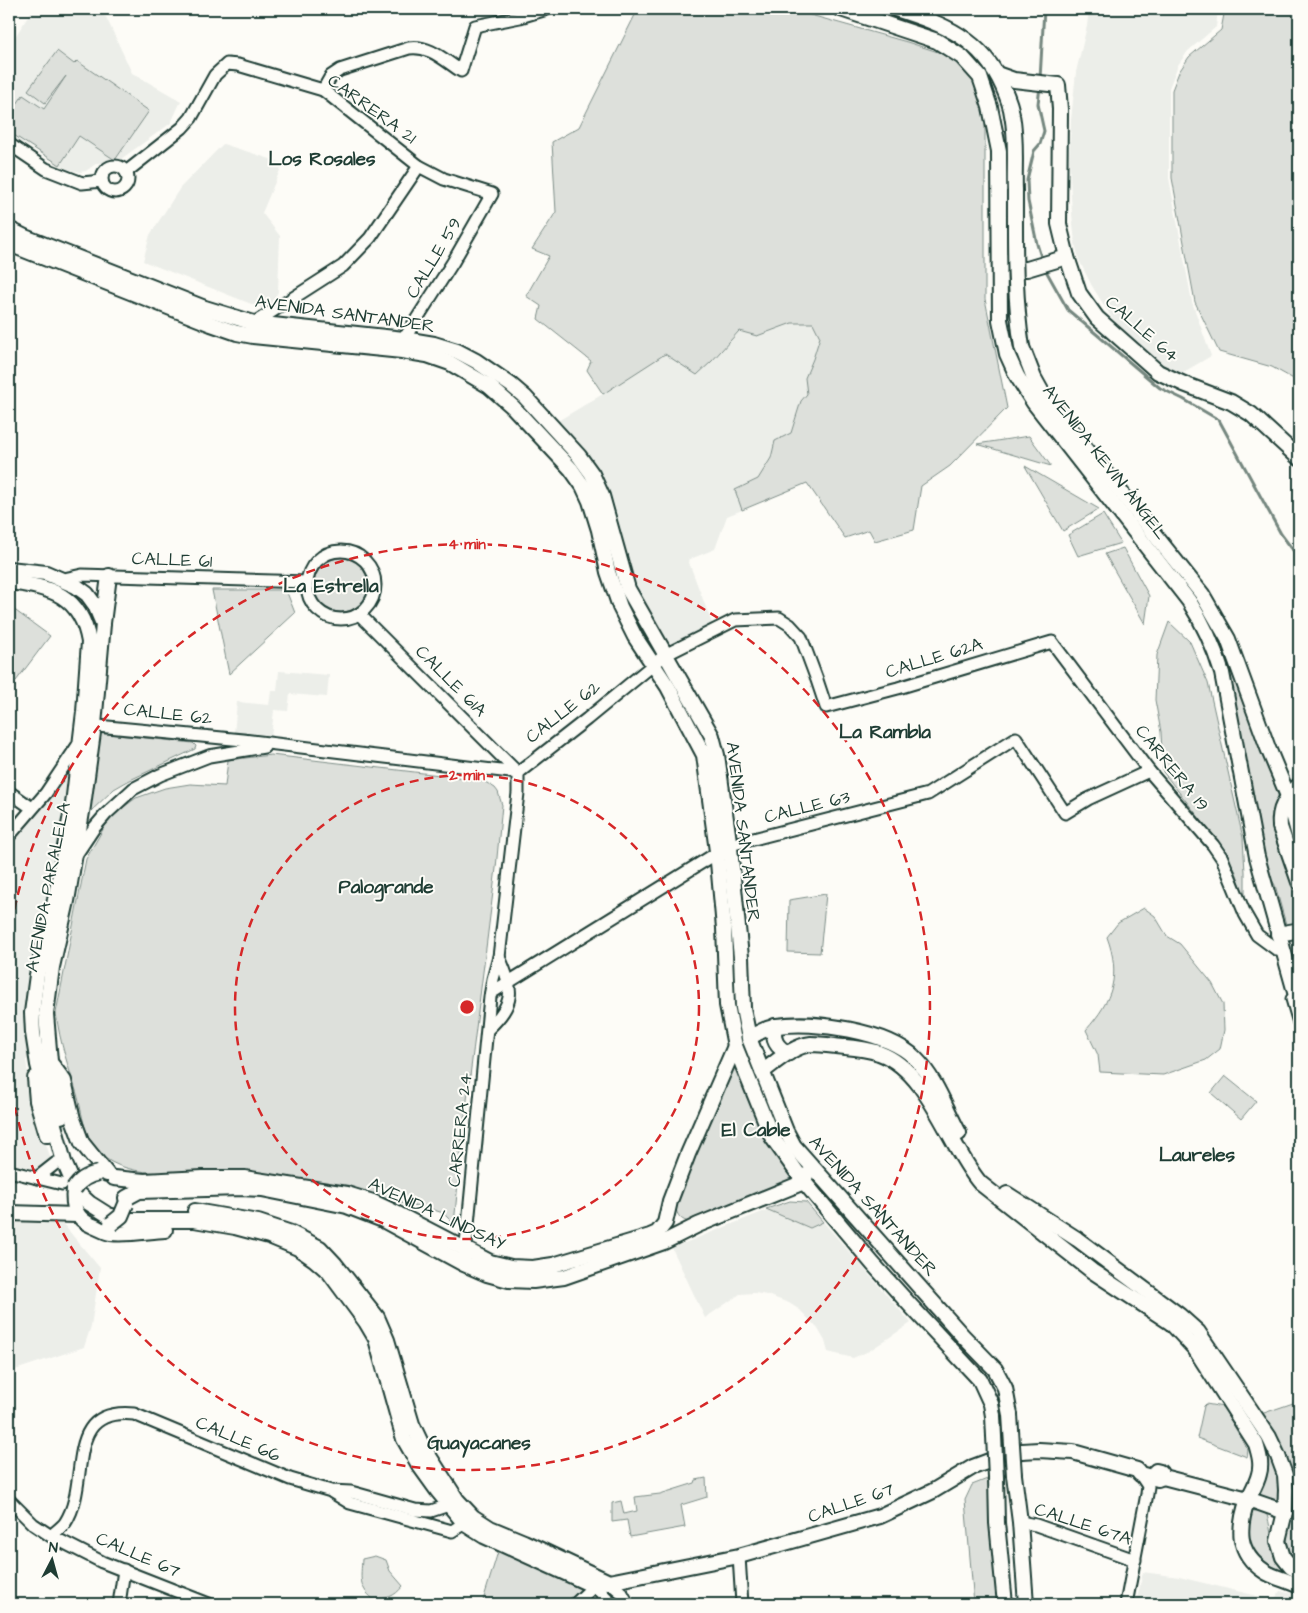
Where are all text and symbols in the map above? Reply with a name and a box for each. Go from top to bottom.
street label: CARRERA 21 [322,68,422,150]
district label: Los Rosales [268,146,376,173]
street label: CALLE 59 [400,213,468,303]
street label: AVENIDA SANTANDER [253,289,437,339]
street label: CALLE 64 [1100,290,1184,368]
street label: AVENIDA KEVIN ÁNGEL [1037,379,1174,545]
text: 4 min [448,534,486,555]
street label: CALLE 61 [131,546,213,574]
district label: La Estrella [283,573,379,600]
street label: CALLE 62A [882,631,986,685]
street label: CALLE 61A [410,640,493,723]
street label: CALLE 62 [520,674,606,749]
street label: CALLE 62 [123,697,214,731]
district label: La Rambla [839,719,931,746]
street label: CARRERA 19 [1129,719,1215,817]
street label: AVENIDA SANTANDER [720,740,766,924]
text: 2 min [448,765,486,786]
street label: CALLE 63 [762,784,852,830]
street label: AVENIDA PARALELA [19,800,77,974]
district label: Palogrande [339,874,434,902]
centre of rings [458,998,476,1016]
street label: CARRERA 24 [442,1072,478,1188]
district label: El Cable [722,1117,791,1144]
street label: AVENIDA SANTANDER [803,1130,943,1282]
district label: Laureles [1159,1142,1235,1169]
street label: AVENIDA LINDSAY [364,1171,510,1257]
street label: CALLE 66 [192,1410,284,1468]
district label: Guayacanes [427,1430,531,1458]
street label: CALLE 67 [805,1477,897,1529]
street label: CALLE 67A [1031,1497,1135,1552]
street label: CALLE 67 [92,1526,184,1584]
north arrow [28,1536,78,1586]
text: N [48,1538,59,1558]

